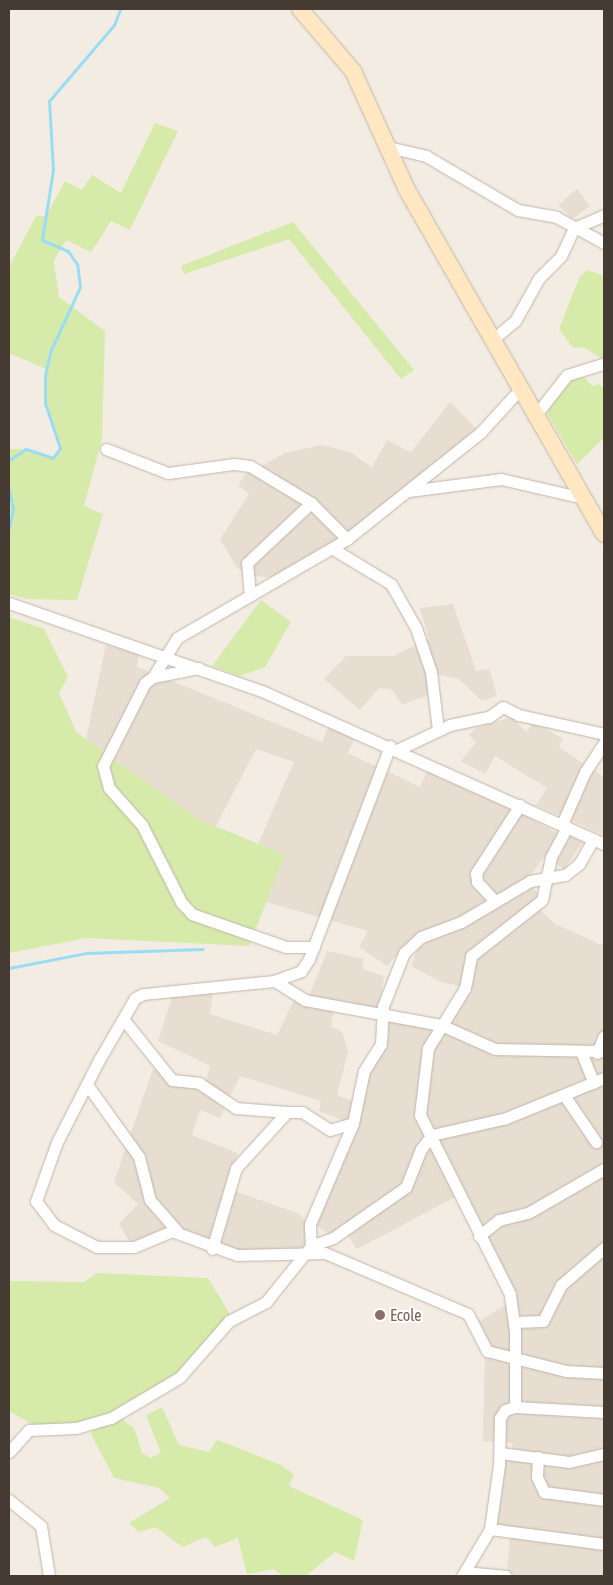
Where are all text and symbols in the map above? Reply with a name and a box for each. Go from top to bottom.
place label: Ecole [390,1305,422,1325]
marker: Ecole [374,1309,386,1321]

